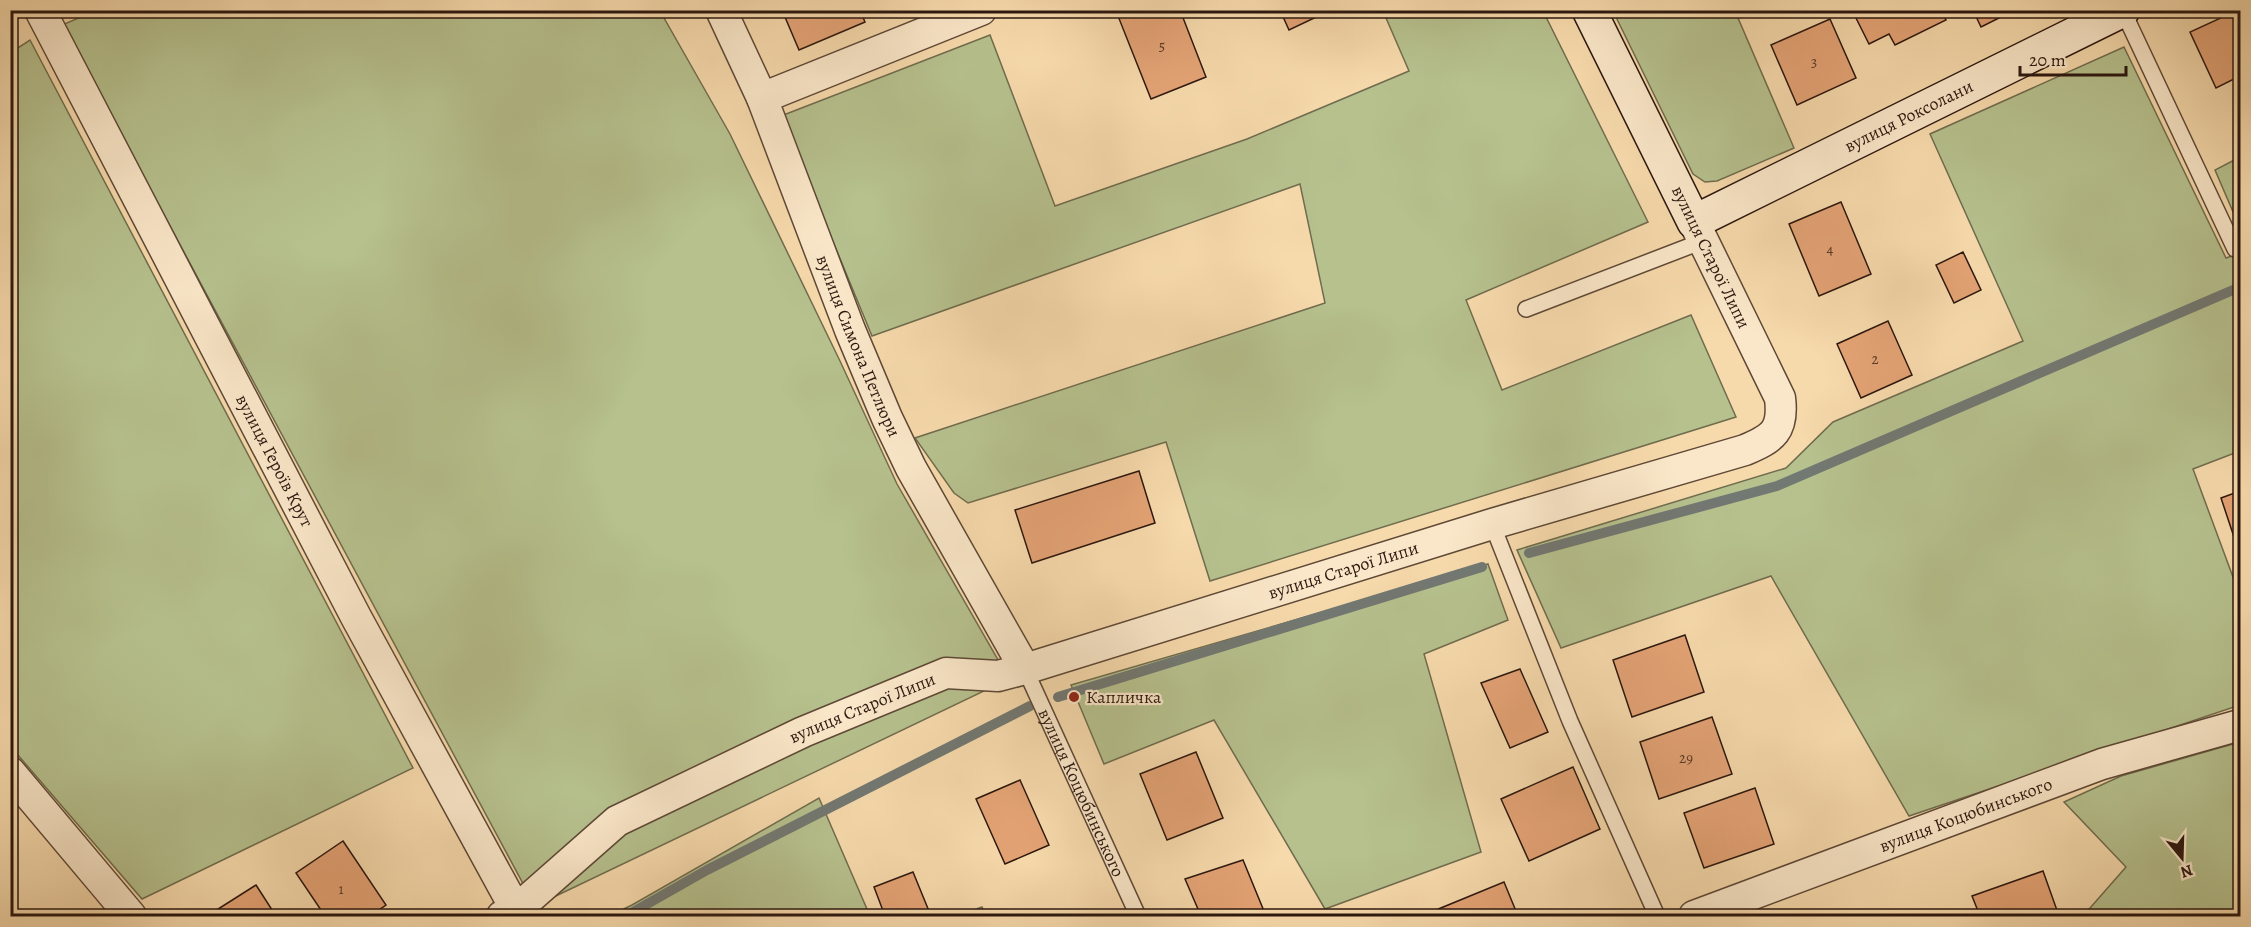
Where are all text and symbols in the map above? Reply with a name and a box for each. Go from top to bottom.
house number: 5 [1159,36,1165,56]
scale bar [2020,39,2126,77]
text: 20 m [2029,48,2066,72]
house number: 3 [1811,52,1817,72]
street label: вулиця Роксолани [1840,74,1977,158]
street label: вулиця Старої Липи [1666,182,1756,332]
house number: 4 [1827,239,1834,259]
street label: вулиця Симона Петлюри [811,251,906,441]
house number: 2 [1871,349,1879,369]
street label: вулиця Героїв Крут [230,390,319,531]
street label: вулиця Старої Липи [1265,536,1421,605]
street label: вулиця Старої Липи [785,667,939,749]
place label: Капличка [1086,685,1162,709]
marker: Капличка [1067,690,1081,704]
street label: вулиця Коцюбинського [1033,705,1130,881]
house number: 29 [1679,748,1693,768]
street label: вулиця Коцюбинського [1876,772,2056,858]
north arrow [2152,828,2212,888]
text: N [2177,859,2196,884]
house number: 1 [338,879,344,899]

